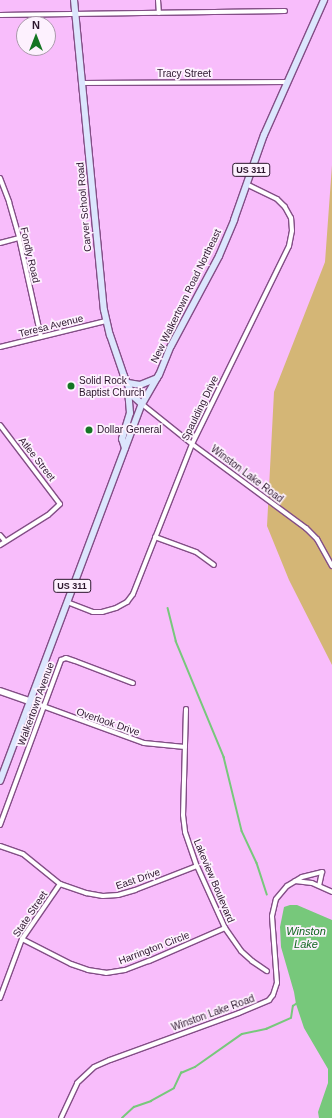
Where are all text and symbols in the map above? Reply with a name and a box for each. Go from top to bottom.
north arrow [16,16,56,56]
text: N [32,19,40,31]
street label: Tracy Street [157,68,211,80]
street label: Carver School Road [74,162,94,252]
road number: US 311 [232,163,270,177]
street label: Fondly Road [18,226,42,284]
street label: New Walkertown Road Northeast [148,227,224,365]
street label: Teresa Avenue [17,312,85,340]
place label: Solid Rock Baptist Church [79,374,145,398]
street label: Spaulding Drive [179,374,221,442]
marker: Solid Rock Baptist Church [66,381,76,391]
place label: Dollar General [97,424,161,436]
marker: Dollar General [84,425,94,435]
street label: Atlee Street [16,435,58,483]
street label: Winston Lake Road [209,443,285,505]
road number: US 311 [53,579,91,593]
street label: Walkertown Avenue [15,660,57,748]
street label: Overlook Drive [75,706,141,738]
street label: Lakeview Boulevard [191,837,237,925]
street label: East Drive [114,866,162,892]
street label: State Street [10,889,50,939]
water label: Winston Lake [286,925,326,951]
street label: Harrington Circle [117,929,191,967]
street label: Winston Lake Road [170,992,256,1034]

